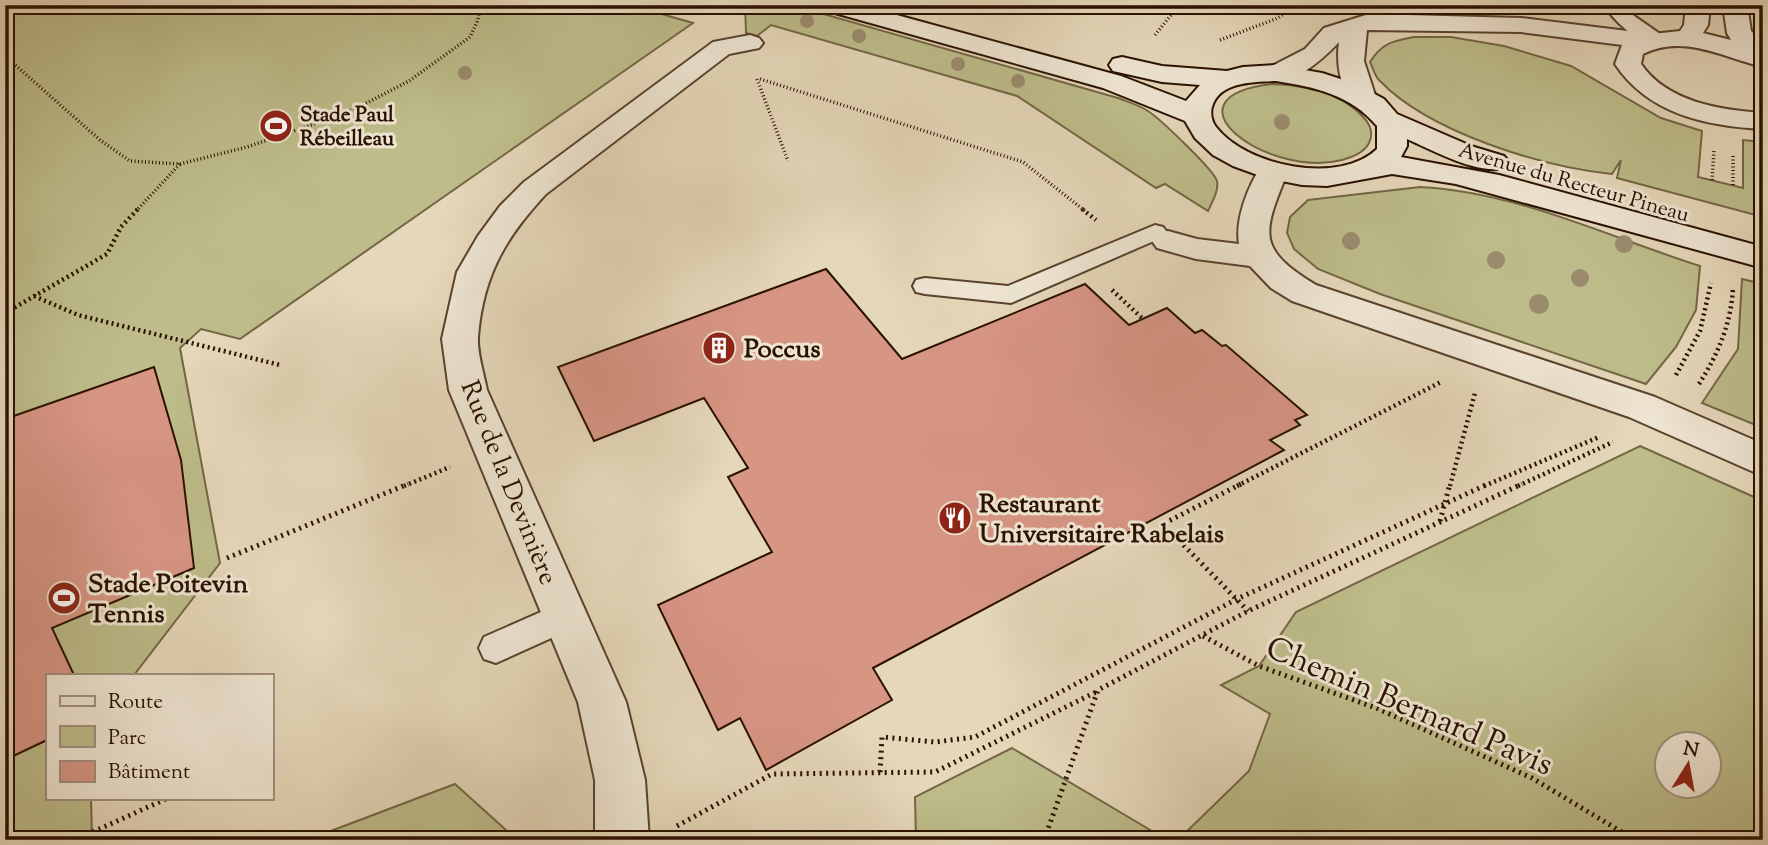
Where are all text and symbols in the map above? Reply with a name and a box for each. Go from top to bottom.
place label: Stade Paul Rébeilleau [300,101,395,155]
sports icon: Stade Paul Rébeilleau [257,107,295,145]
street label: Avenue du Recteur Pineau [1454,137,1692,231]
building icon: Poccus [700,329,738,367]
place label: Poccus [744,332,820,369]
street label: Rue de la Devinière [450,375,566,591]
place label: Restaurant Universitaire Rabelais [979,487,1224,554]
restaurant icon: Restaurant Universitaire Rabelais [936,499,974,537]
place label: Stade Poitevin Tennis [88,567,249,634]
sports icon: Stade Poitevin Tennis [45,579,83,617]
street label: Chemin Bernard Pavis [1258,626,1560,789]
legend [46,674,273,800]
text: Route [108,688,163,718]
text: Parc [108,724,146,754]
north arrow [1652,730,1722,800]
text: N [1681,736,1701,765]
text: Bâtiment [108,758,190,788]

